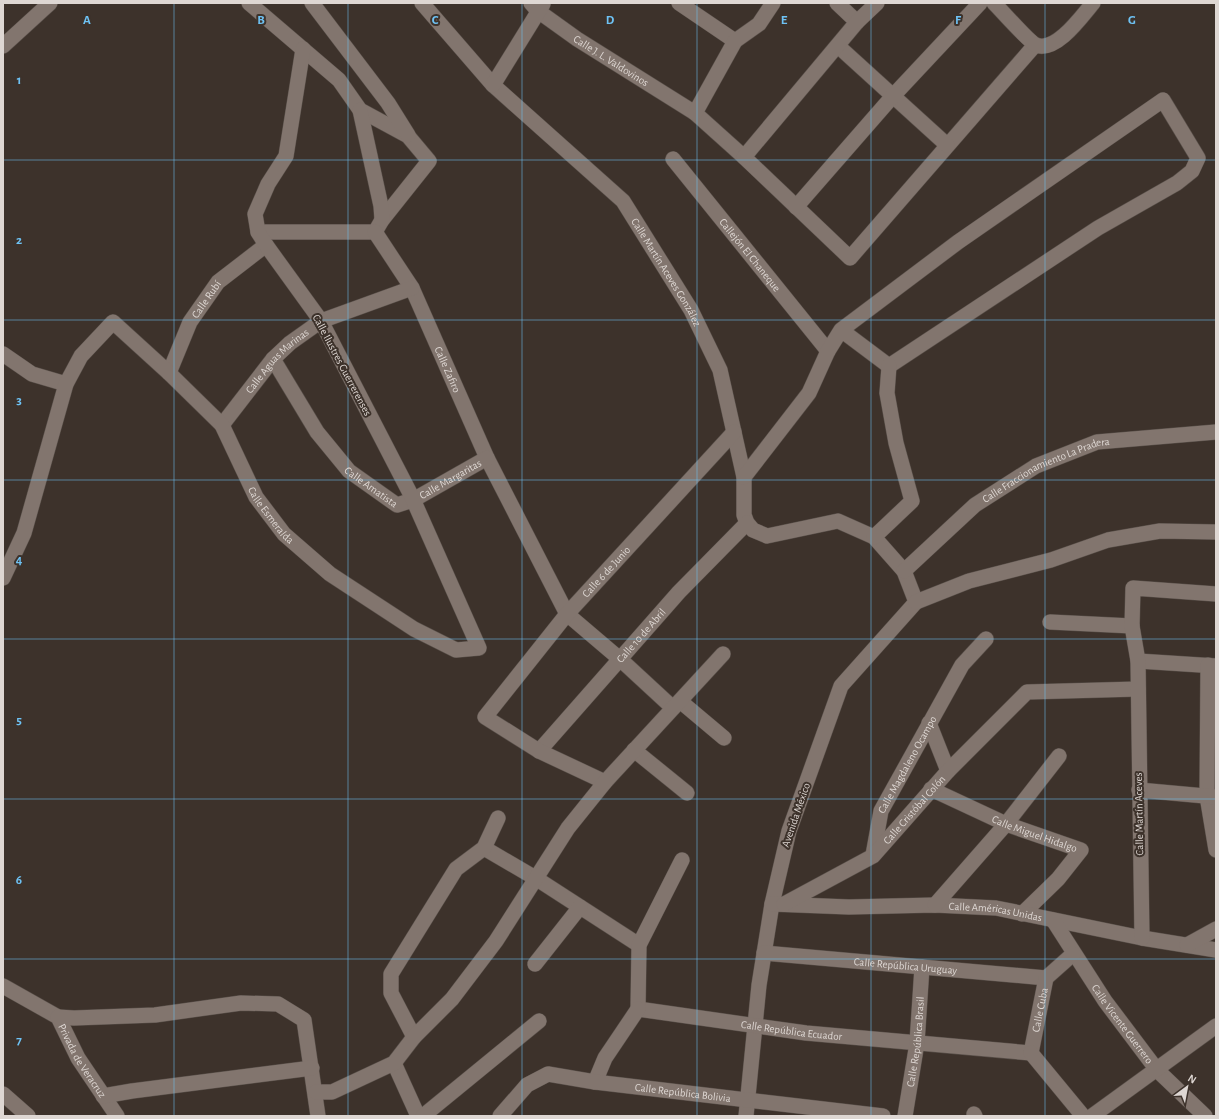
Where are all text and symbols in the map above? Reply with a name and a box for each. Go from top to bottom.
text: A [83,14,91,27]
text: B [257,14,265,27]
text: C [432,14,439,27]
text: D [606,14,615,27]
text: E [781,14,788,27]
text: F [955,14,962,27]
text: G [1128,14,1136,27]
street label: Calle J. L. Valdovinos [572,33,651,88]
text: 1 [17,74,21,87]
street label: Calle Martín Aceves González [630,216,704,328]
street label: Callejón El Chaneque [718,216,783,293]
text: 2 [16,234,22,247]
street label: Calle Rubí [189,278,223,320]
street label: Calle Ilustres Guerrerenses [311,312,373,418]
street label: Calle Aguas Marinas [243,326,311,395]
street label: Calle Zafiro [433,345,463,394]
text: 3 [16,394,22,407]
street label: Calle Fraccionamiento La Pradera [980,435,1110,504]
street label: Calle Margaritas [417,457,483,501]
street label: Calle Amatista [342,465,400,509]
street label: Calle Esmeralda [246,485,296,546]
street label: Calle 6 de Junio [580,544,632,599]
text: 4 [16,554,23,567]
street label: Calle 10 de Abril [614,606,667,665]
text: 5 [16,714,22,727]
street label: Calle Magdaleno Ocampo [875,714,938,815]
street label: Calle Martín Aceves [1133,772,1145,856]
street label: Calle Cristóbal Colón [881,773,947,846]
street label: Avenida México [780,781,812,849]
street label: Calle Miguel Hidalgo [990,813,1079,854]
text: 6 [16,874,22,887]
street label: Calle Américas Unidas [948,900,1043,923]
street label: Calle República Uruguay [853,955,958,976]
street label: Calle Vicente Guerrero [1090,982,1155,1065]
street label: Calle Cuba [1030,987,1049,1033]
street label: Calle República Brasil [904,996,926,1088]
street label: Calle República Ecuador [740,1018,843,1042]
street label: Privada de Veracruz [57,1022,109,1100]
text: 7 [16,1034,22,1047]
north arrow [1167,1067,1207,1107]
text: N [1186,1072,1198,1086]
street label: Calle República Bolivia [634,1081,731,1103]

